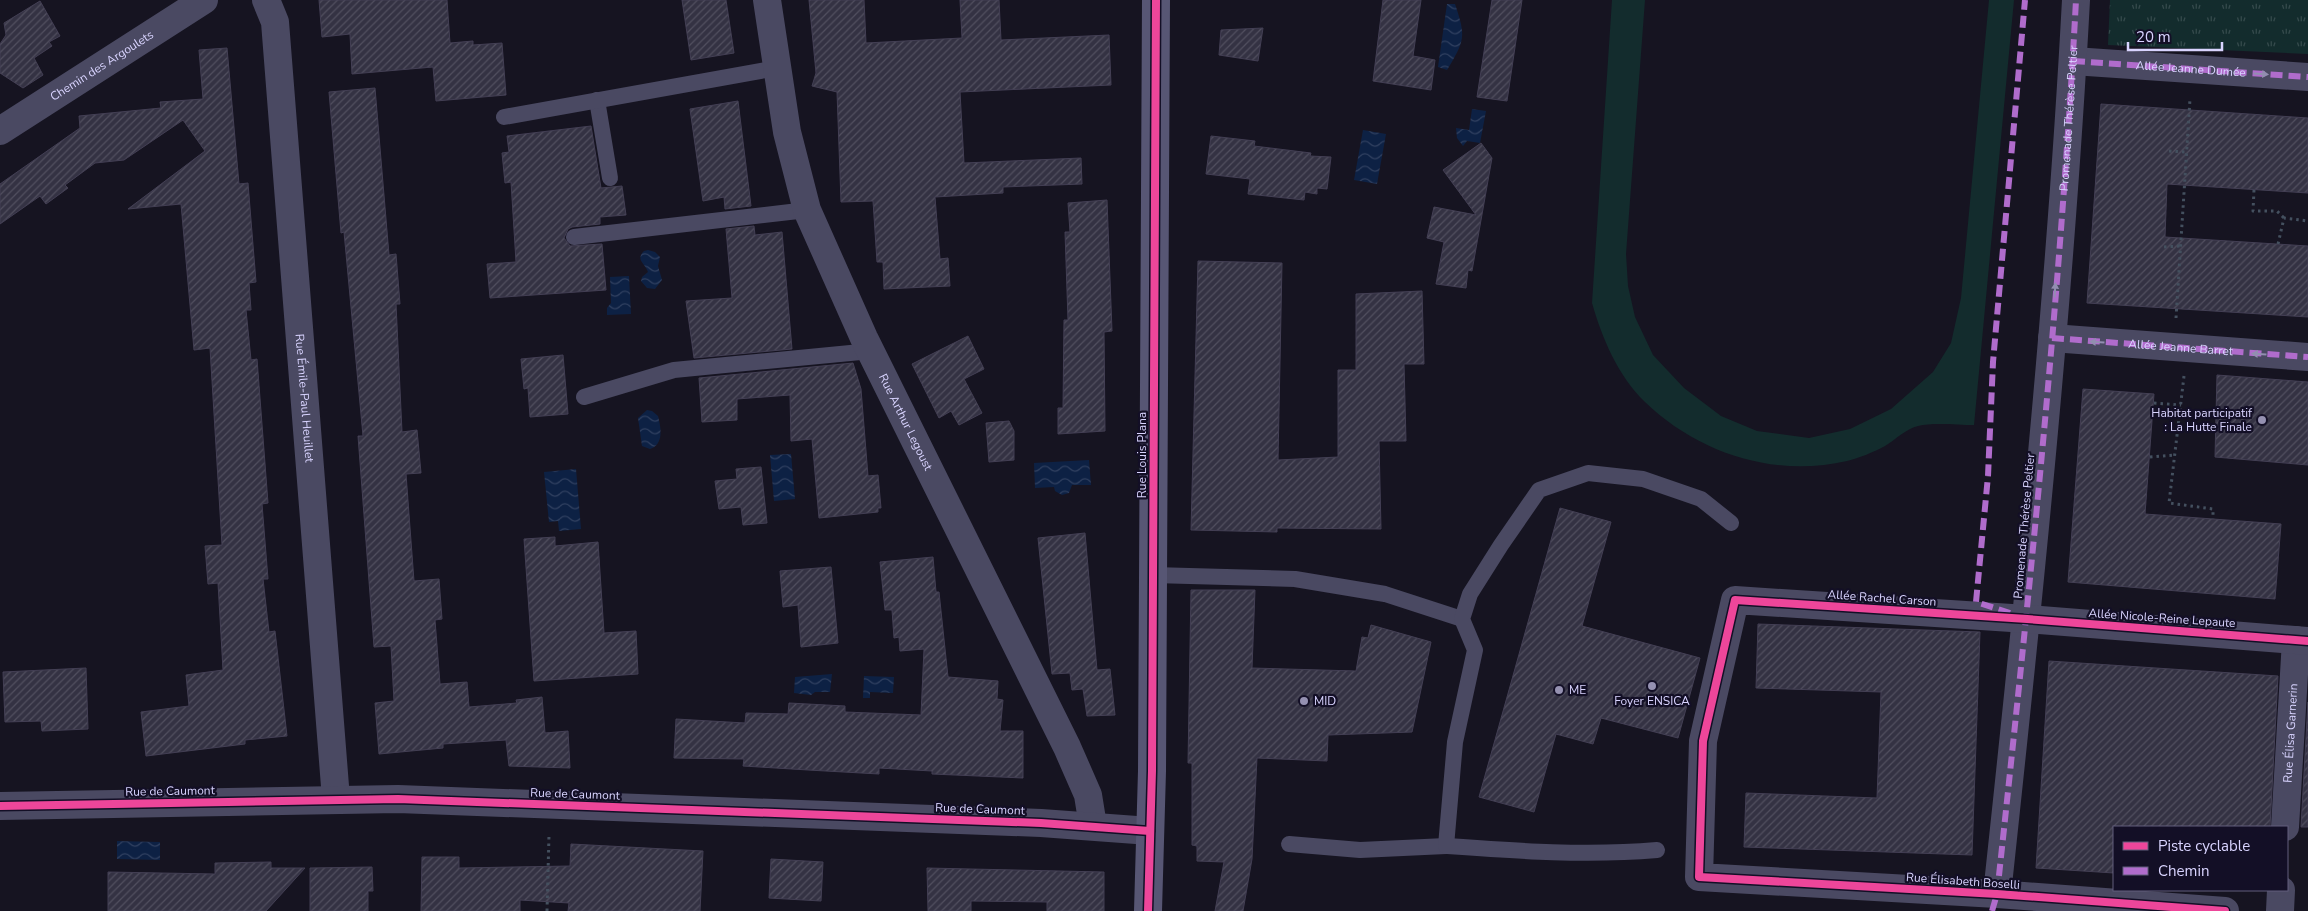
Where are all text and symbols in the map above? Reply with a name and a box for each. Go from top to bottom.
scale bar [2128,20,2222,52]
street label: Chemin des Argoulets [47,26,157,105]
text: 20 m [2136,27,2171,47]
street label: Promenade Thérèse Peltier [2056,44,2081,192]
street label: Allée Jeanne Dumée [2135,57,2246,81]
one-way arrow [2254,70,2270,78]
one-way arrow [2052,281,2060,297]
street label: Rue Émile-Paul Heuillet [291,333,318,464]
street label: Allée Jeanne Barret [2128,336,2234,359]
one-way arrow [2089,337,2105,345]
one-way arrow [2251,349,2267,357]
street label: Rue Arthur Legoust [875,371,937,474]
place label: Habitat participatif : La Hutte Finale [2151,405,2253,435]
street label: Rue Louis Plana [1134,412,1150,498]
marker: Habitat participatif : La Hutte Finale [2256,414,2268,426]
street label: Promenade Thérèse Peltier [2010,452,2038,599]
street label: Allée Rachel Carson [1827,586,1937,610]
street label: Allée Nicole-Reine Lepaute [2088,605,2236,631]
marker: Foyer ENSICA [1646,680,1658,692]
place label: ME [1569,682,1586,698]
street label: Rue Élisa Garnerin [2280,683,2301,783]
marker: ME [1553,684,1565,696]
place label: MID [1314,693,1336,709]
place label: Foyer ENSICA [1614,693,1690,709]
marker: MID [1298,695,1310,707]
street label: Rue de Caumont [125,782,216,800]
street label: Rue de Caumont [530,784,621,804]
street label: Rue de Caumont [935,799,1026,819]
legend [2113,826,2288,891]
text: Piste cyclable [2158,836,2250,856]
text: Chemin [2158,861,2209,881]
street label: Rue Élisabeth Boselli [1906,869,2020,893]

